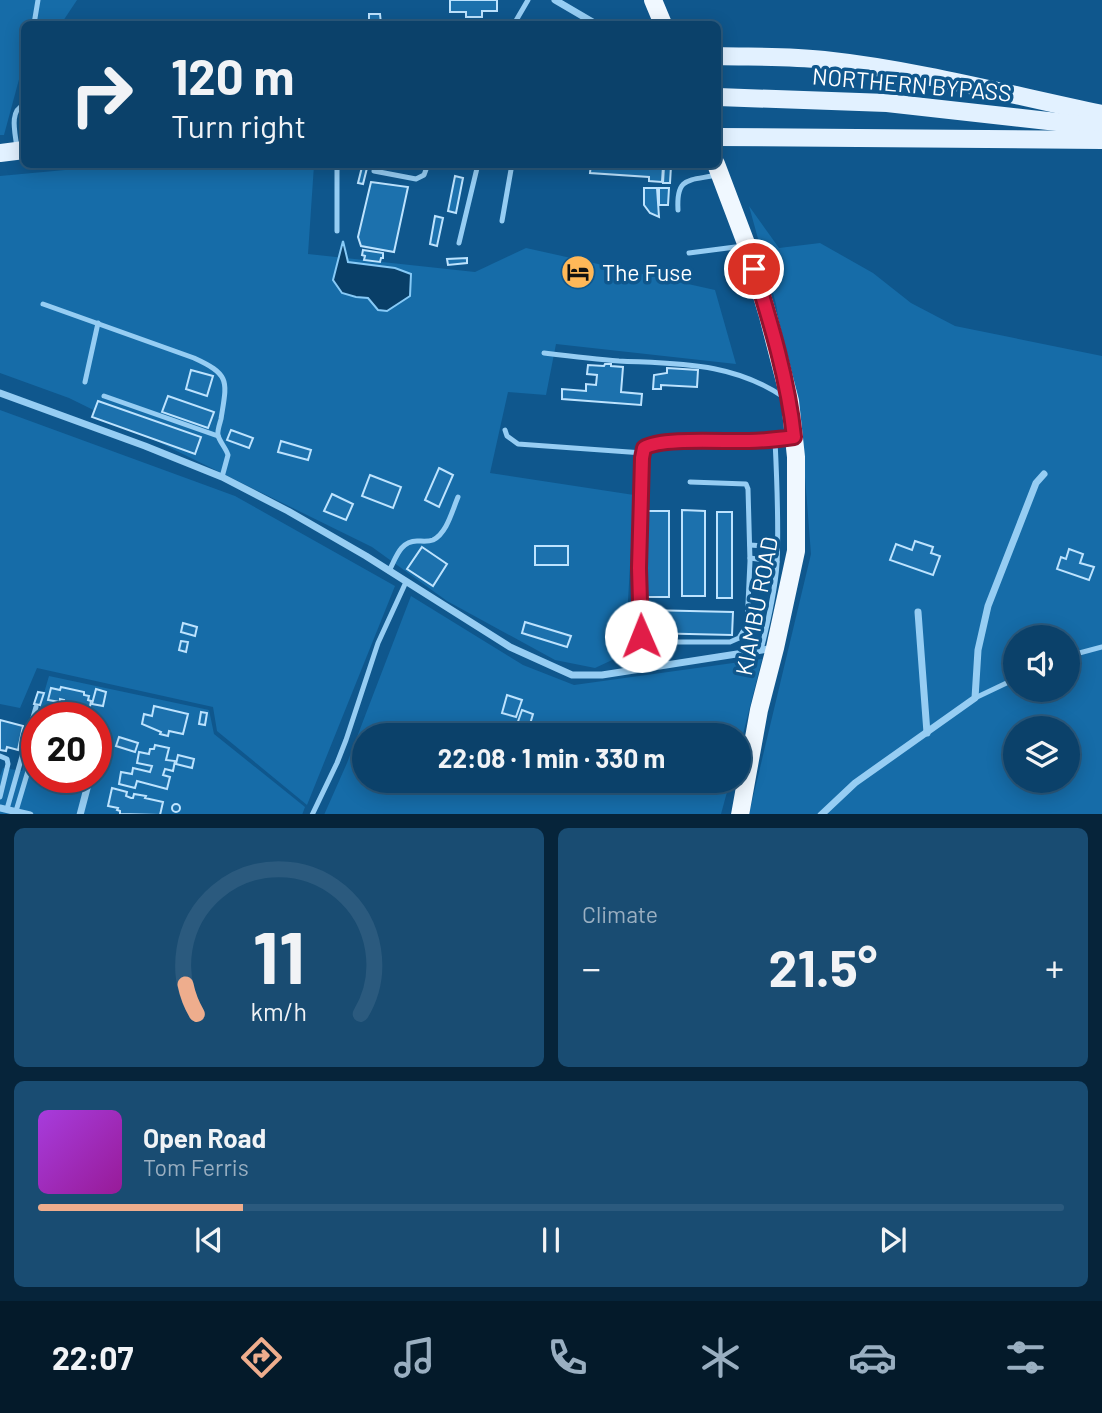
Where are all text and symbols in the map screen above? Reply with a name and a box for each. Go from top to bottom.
text: 120 m [171,46,294,105]
icon: right [56,49,147,140]
street label: NORTHERN BYPASS [811,61,1013,107]
text: Turn right [171,106,306,144]
pin [724,239,784,299]
icon: arrive [735,250,773,288]
hotel icon: The Fuse [559,253,597,291]
place label: The Fuse [602,258,693,286]
street label: KIAMBU ROAD [729,534,783,678]
position arrow [604,599,678,673]
map controls [1003,625,1080,793]
button: sound [1003,625,1080,702]
speed limit sign: 20 [21,702,112,793]
button: layers [1003,716,1080,793]
text: 22:08 · 1 min · 330 m [438,742,665,773]
text: Climate [582,900,658,928]
text: 11 [253,911,305,999]
text: 21.5° [769,935,877,997]
text: − [582,944,601,990]
text: + [1045,944,1064,990]
text: km/h [251,995,307,1025]
text: Open Road [143,1122,266,1153]
text: Tom Ferris [143,1153,249,1181]
icon: previous [190,1221,228,1259]
icon: pause [532,1221,570,1259]
icon: next [874,1221,912,1259]
icon: directions [237,1333,286,1382]
icon: music [390,1333,439,1382]
icon: phone [543,1333,592,1382]
icon: climate [696,1333,745,1382]
icon: car [848,1333,897,1382]
icon: filters [1001,1333,1050,1382]
text: 22:07 [52,1338,133,1376]

